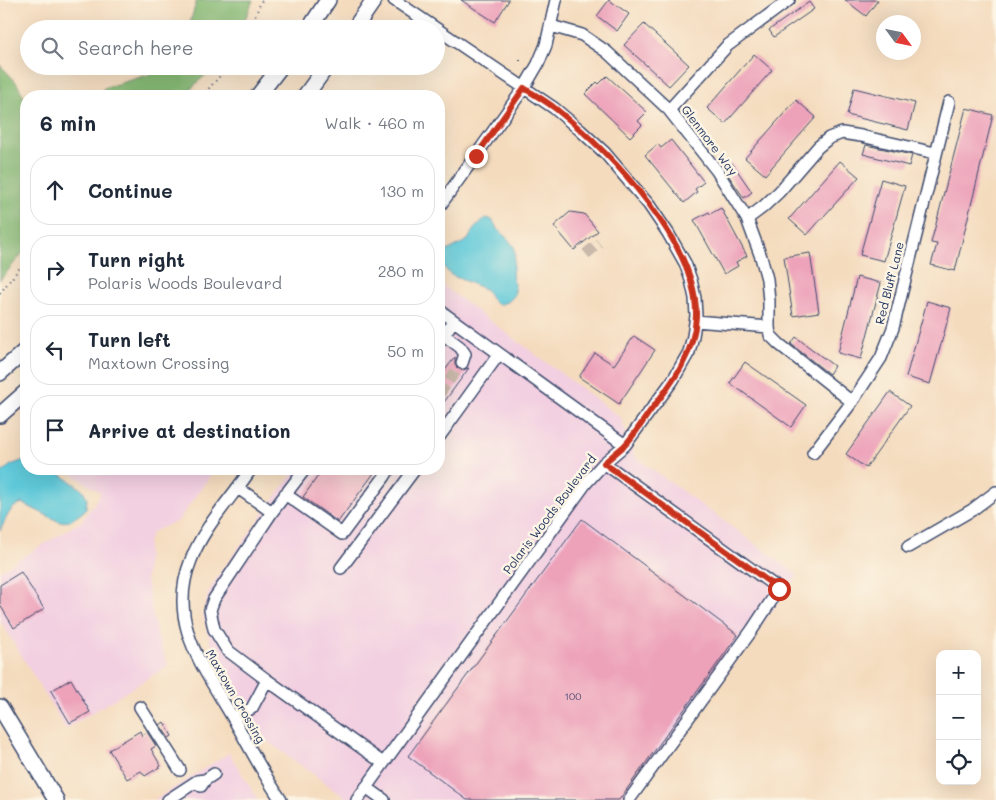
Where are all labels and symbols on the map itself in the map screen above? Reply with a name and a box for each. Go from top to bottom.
north arrow [876,15,921,60]
street label: Glenmore Way [678,102,742,178]
route end [465,145,488,168]
street label: Red Bluff Lane [871,240,907,326]
street label: Polaris Woods Boulevard [499,451,599,577]
route start [768,578,791,601]
street label: Maxtown Crossing [203,646,269,746]
house number: 100 [565,689,581,703]

